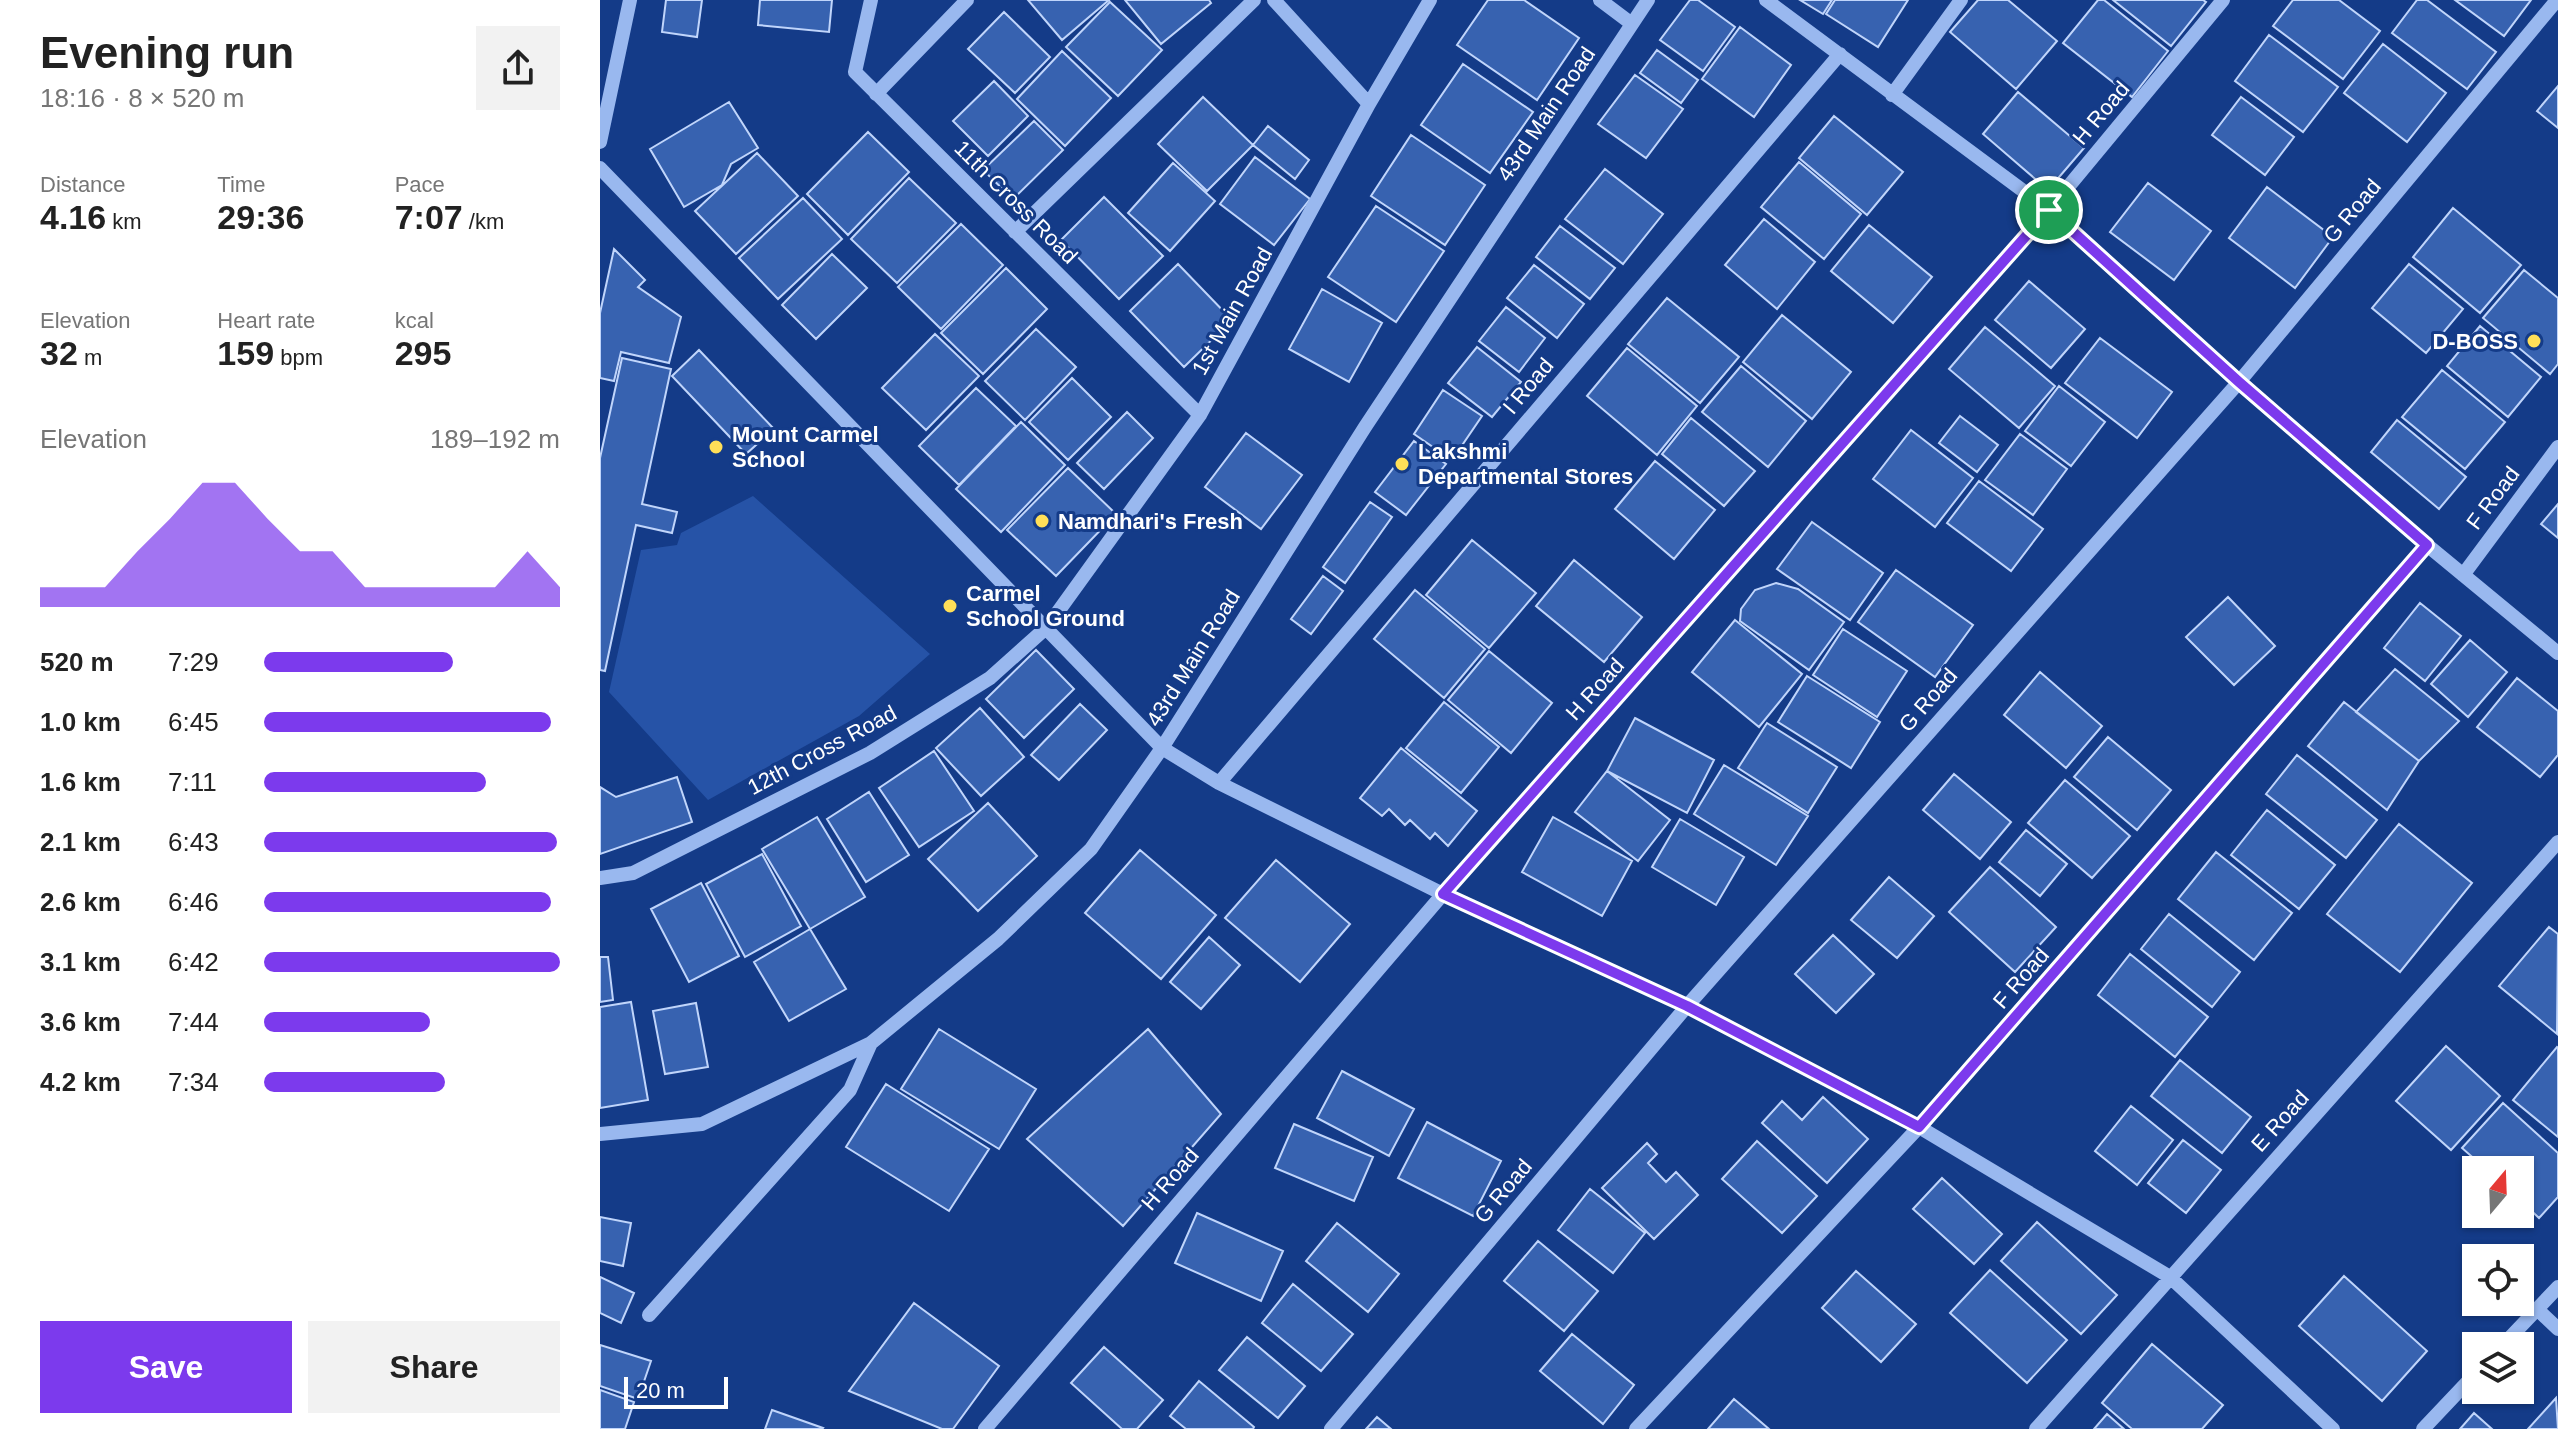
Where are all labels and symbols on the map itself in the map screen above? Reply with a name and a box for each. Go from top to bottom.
street label: 43rd Main Road [1492,42,1600,186]
street label: H Road [2067,76,2135,150]
street label: 11th Cross Road [949,135,1083,269]
street label: G Road [2318,174,2386,248]
pin [2015,176,2083,244]
street label: 1st Main Road [1187,243,1277,379]
place label: D-BOSS [2432,329,2518,354]
marker: D-BOSS [2525,332,2543,350]
street label: I Road [1498,353,1558,419]
place label: Mount Carmel School [732,422,879,472]
marker: Mount Carmel School [707,438,725,456]
place label: Lakshmi Departmental Stores [1418,439,1633,489]
marker: Lakshmi Departmental Stores [1393,455,1411,473]
street label: F Road [2461,462,2525,534]
place label: Namdhari's Fresh [1058,509,1243,534]
marker: Namdhari's Fresh [1033,512,1051,530]
place label: Carmel School Ground [966,581,1125,631]
street label: 43rd Main Road [1141,585,1245,731]
marker: Carmel School Ground [941,597,959,615]
street label: H Road [1561,653,1629,725]
street label: G Road [1894,663,1962,737]
street label: 12th Cross Road [743,700,901,800]
street label: F Road [1988,943,2054,1013]
street label: E Road [2246,1085,2314,1157]
street label: H Road [1136,1143,1204,1215]
street label: G Road [1469,1154,1537,1228]
north arrow [2462,1156,2534,1228]
scale bar [624,1373,728,1409]

